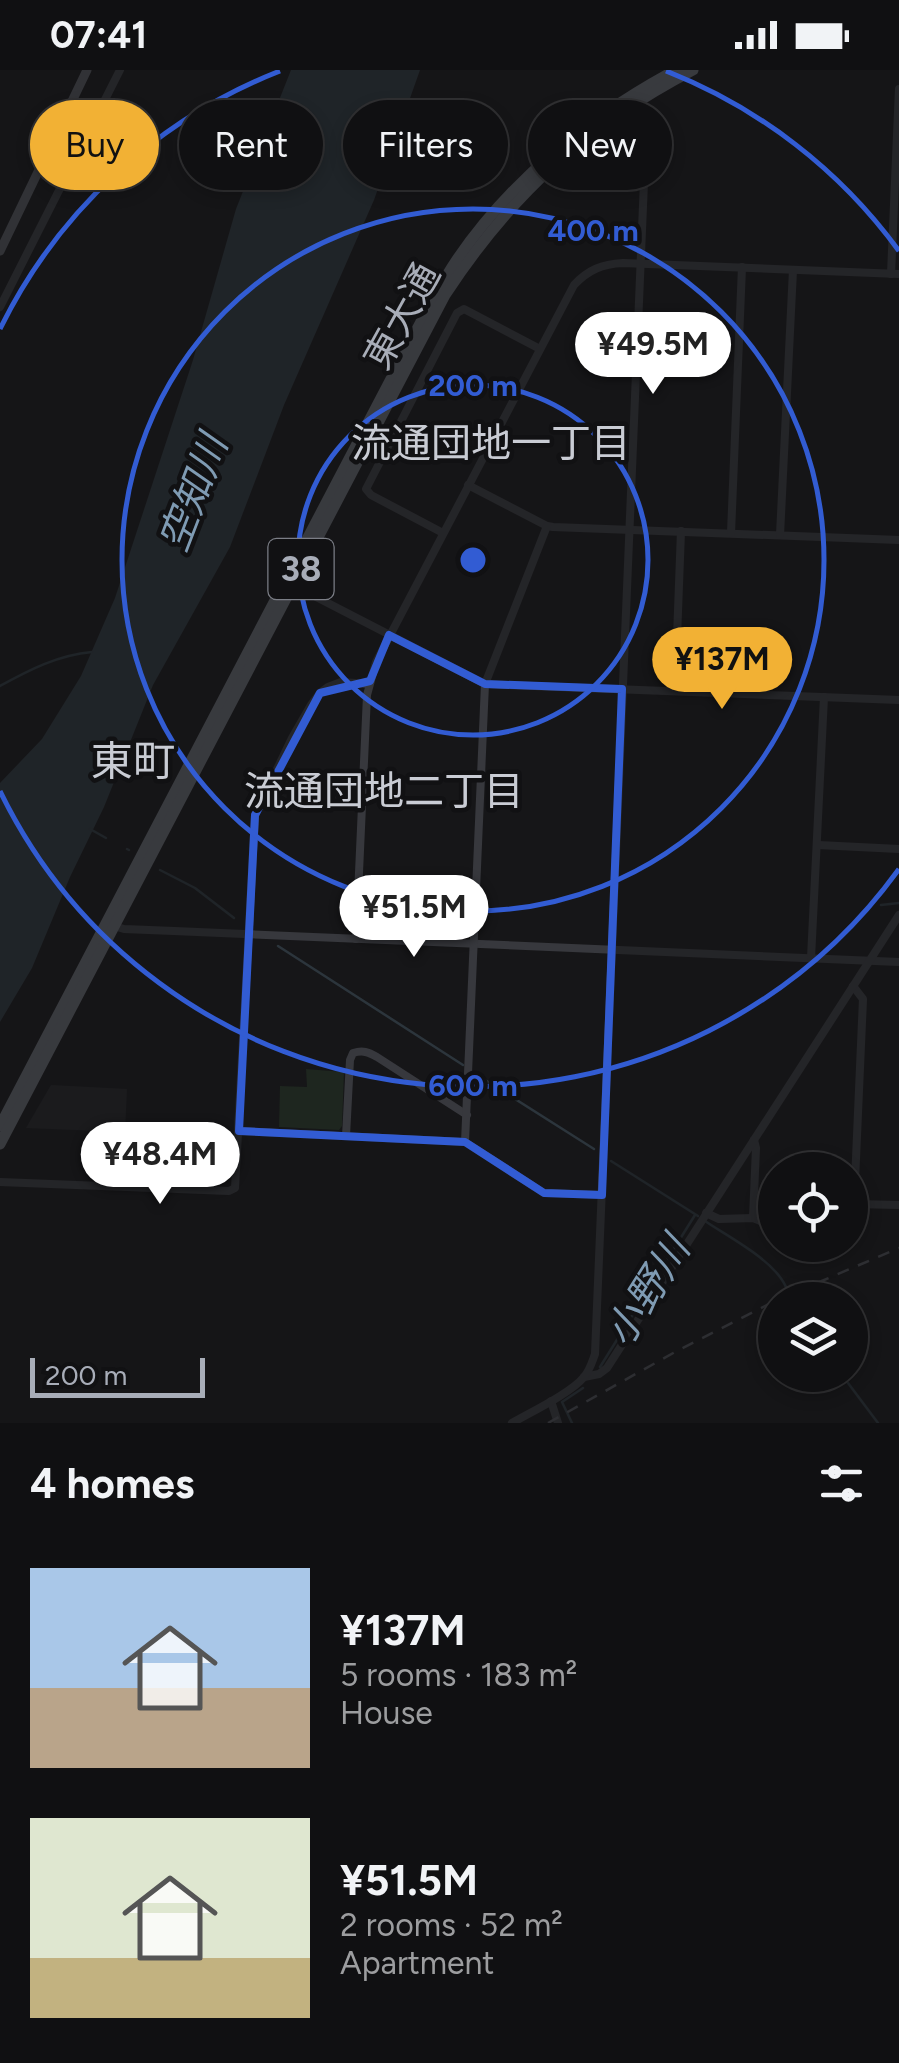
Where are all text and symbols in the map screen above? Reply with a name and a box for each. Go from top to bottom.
text: 07:41 [50,12,147,58]
chip: Buy [30,100,159,190]
chip: Rent [179,100,323,190]
chip: Filters [343,100,508,190]
chip: New [528,100,672,190]
text: 400 m [547,212,639,249]
street label: 東大通 [354,255,450,377]
pin: ¥49.5M [572,312,734,397]
text: ¥49.5M [597,325,709,363]
text: 200 m [428,367,518,404]
district label: 流通団地一丁目 [351,419,631,467]
water label: 空知川 [149,425,238,558]
road number: 38 [268,539,334,599]
centre of rings [455,542,491,578]
pin: ¥137M [652,627,792,712]
text: ¥137M [674,640,770,678]
district label: 東町 [91,736,175,787]
district label: 流通団地二丁目 [244,767,524,815]
pin: ¥51.5M [333,875,495,960]
text: ¥51.5M [361,888,467,926]
text: 600 m [428,1067,518,1104]
pin: ¥48.4M [79,1122,241,1207]
text: ¥48.4M [103,1135,217,1173]
map controls [758,1152,868,1392]
button: locate [758,1152,868,1262]
water label: 小野川 [595,1224,701,1355]
button: layers [758,1282,868,1392]
scale bar [30,1353,205,1398]
text: 200 m [45,1358,127,1392]
icon: filters [814,1456,869,1511]
text: 4 homes [30,1458,194,1509]
text: ¥137M [340,1605,465,1656]
icon: home [110,1608,230,1728]
text: 5 rooms · 183 m² [340,1656,577,1694]
text: House [340,1694,433,1732]
text: ¥51.5M [340,1855,478,1906]
icon: home [110,1858,230,1978]
text: 2 rooms · 52 m² [340,1906,563,1944]
text: Apartment [340,1944,494,1982]

